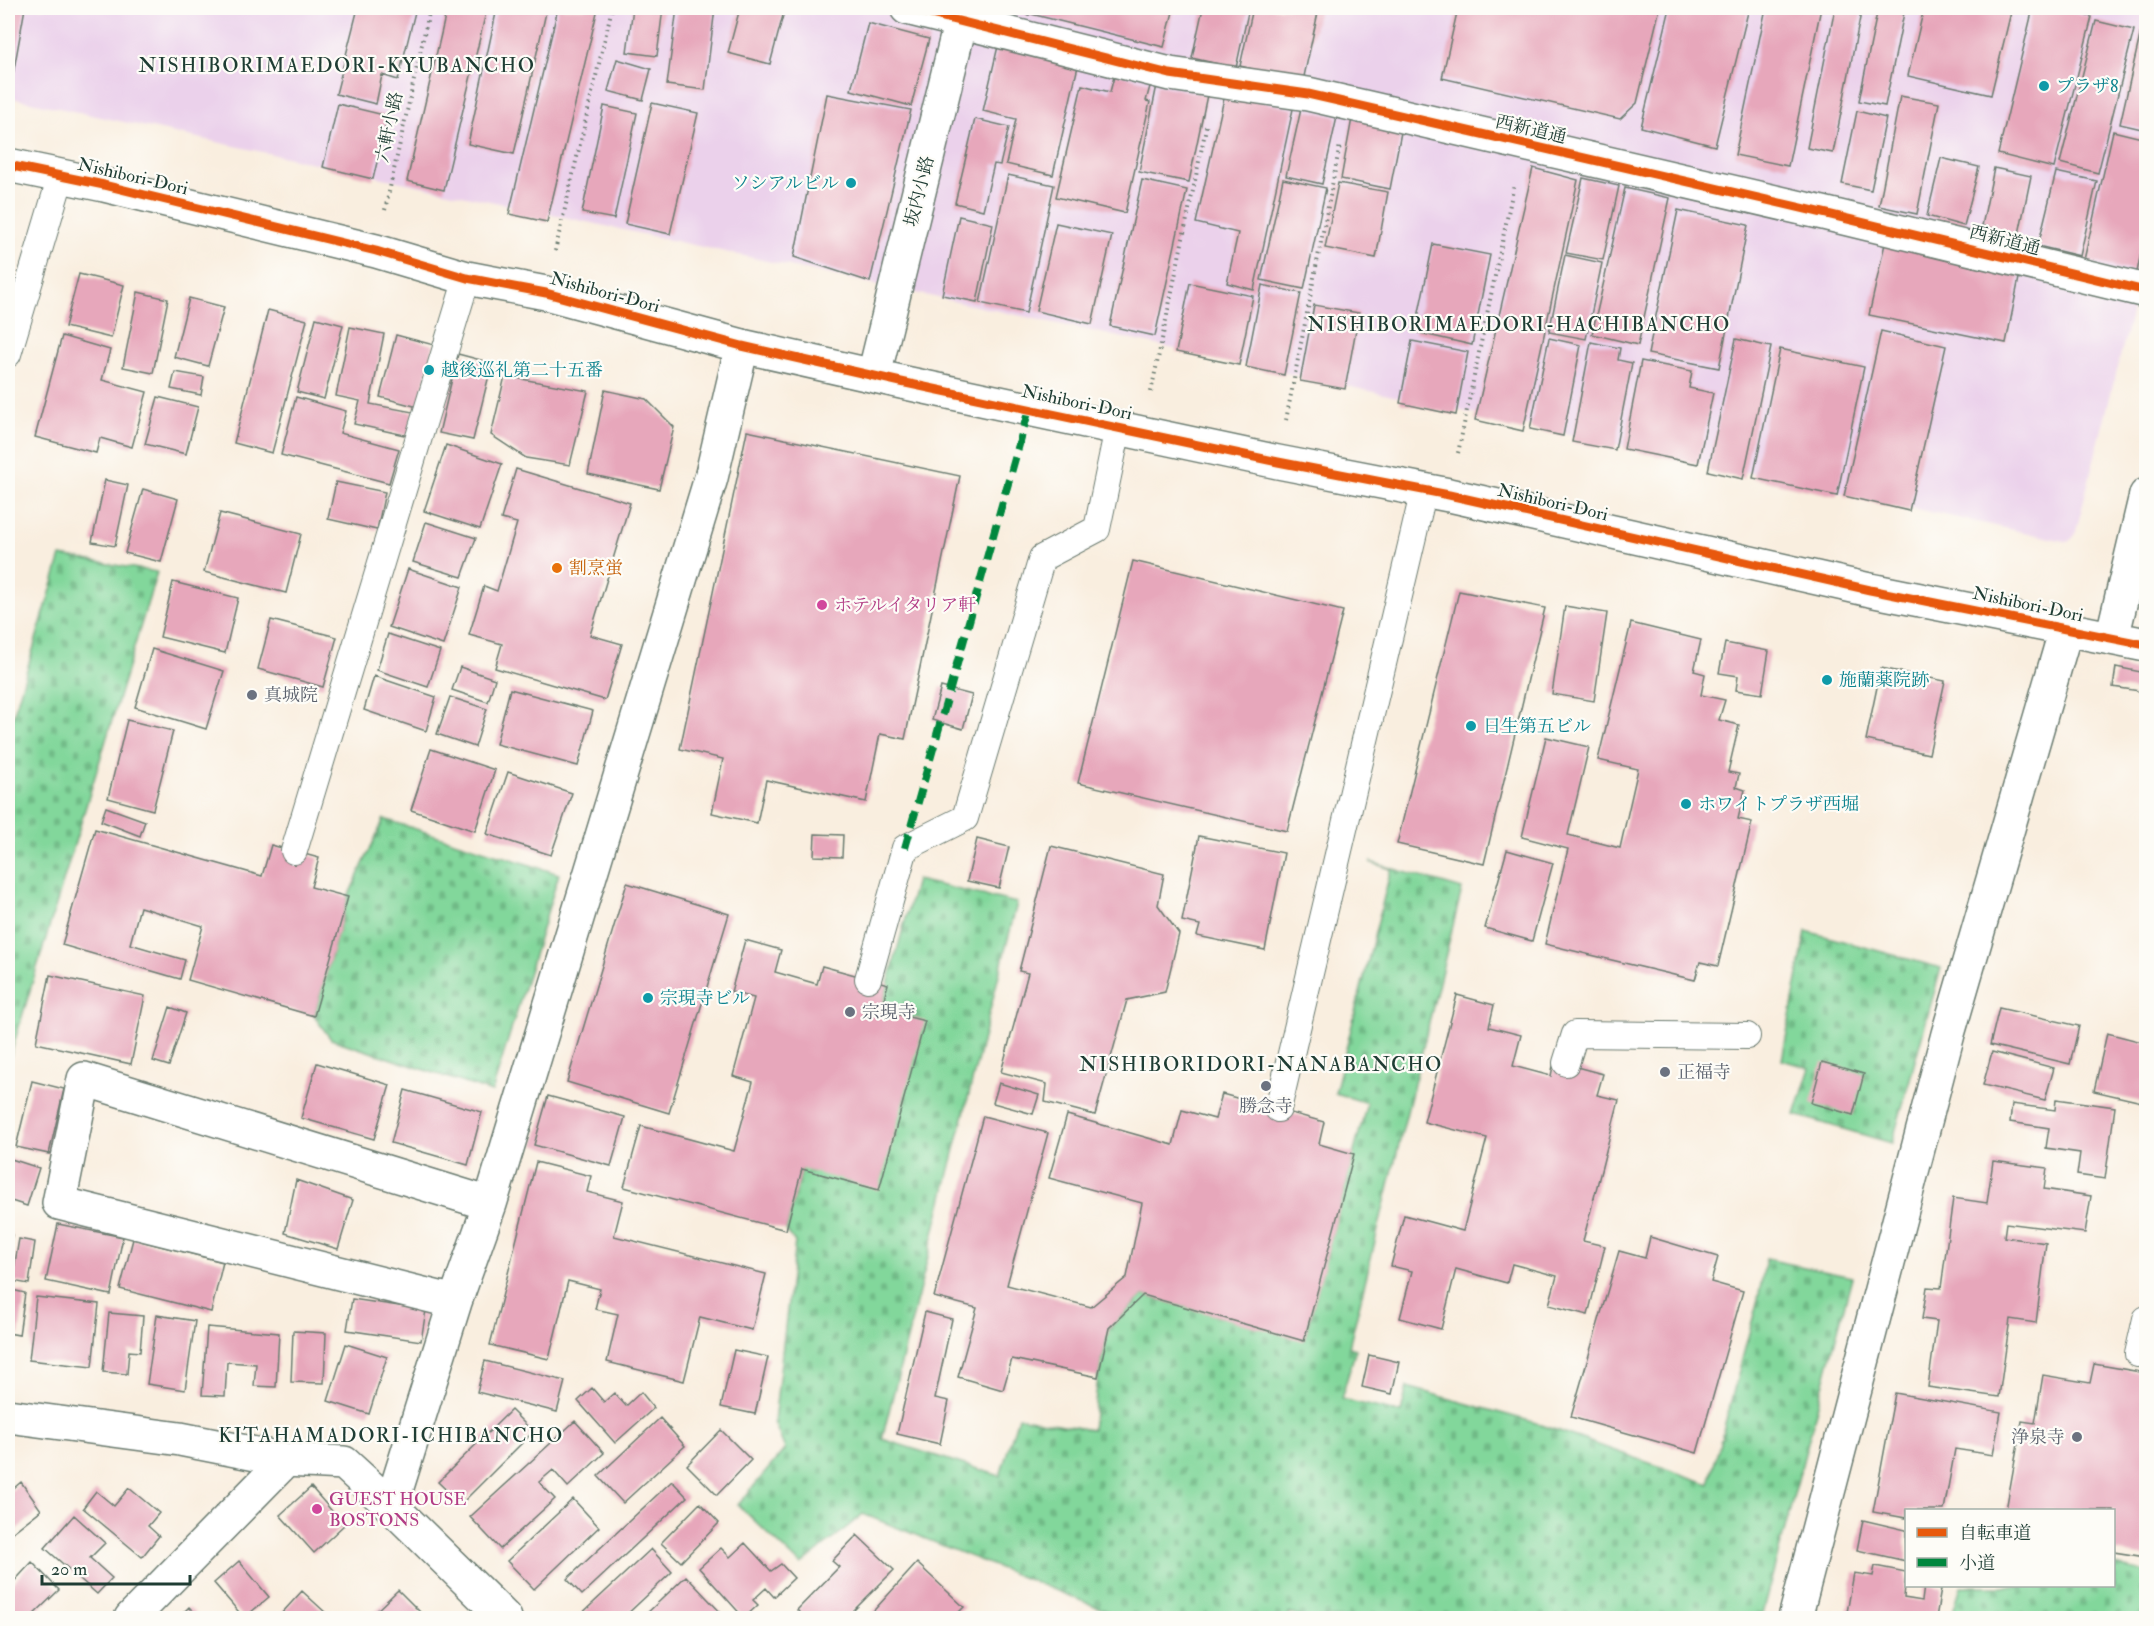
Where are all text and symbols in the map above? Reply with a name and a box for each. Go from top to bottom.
district label: NISHIBORIMAEDORI-KYUBANCHO [139,53,535,78]
place label: プラザ8 [2056,75,2118,98]
marker: プラザ8 [2037,79,2051,93]
street label: 六軒小路 [371,89,408,165]
street label: 西新道通 [1493,110,1569,149]
street label: Nishibori-Dori [75,153,190,200]
street label: 坂内小路 [900,153,939,229]
place label: ソシアルビル [732,172,839,195]
marker: ソシアルビル [844,176,858,190]
street label: 西新道通 [1967,221,2043,260]
street label: Nishibori-Dori [548,267,662,318]
district label: NISHIBORIMAEDORI-HACHIBANCHO [1307,312,1731,337]
place label: 越後巡礼第二十五番 [441,359,603,382]
marker: 越後巡礼第二十五番 [422,363,436,377]
street label: Nishibori-Dori [1019,380,1134,425]
street label: Nishibori-Dori [1495,479,1610,526]
place label: 割烹蛍 [569,557,623,580]
marker: 割烹蛍 [550,561,564,575]
street label: Nishibori-Dori [1970,582,2085,627]
place label: ホテルイタリア軒 [834,594,976,617]
marker: ホテルイタリア軒 [815,598,829,612]
place label: 施蘭薬院跡 [1839,669,1929,692]
marker: 施蘭薬院跡 [1820,673,1834,687]
place label: 真城院 [264,684,318,707]
marker: 真城院 [245,688,259,702]
place label: 日生第五ビル [1483,715,1591,738]
marker: 日生第五ビル [1464,719,1478,733]
place label: ホワイトプラザ西堀 [1698,793,1859,816]
marker: ホワイトプラザ西堀 [1679,797,1693,811]
place label: 宗現寺ビル [660,987,750,1010]
marker: 宗現寺ビル [641,991,655,1005]
place label: 宗現寺 [862,1001,916,1024]
marker: 宗現寺 [843,1005,857,1019]
district label: NISHIBORIDORI-NANABANCHO [1079,1052,1443,1077]
place label: 正福寺 [1677,1061,1731,1084]
marker: 正福寺 [1658,1065,1672,1079]
marker: 勝念寺 [1259,1079,1273,1093]
place label: 勝念寺 [1239,1095,1293,1118]
district label: KITAHAMADORI-ICHIBANCHO [218,1423,564,1448]
place label: 浄泉寺 [2011,1426,2065,1449]
marker: 浄泉寺 [2070,1430,2084,1444]
place label: GUEST HOUSE BOSTONS [329,1488,467,1532]
marker: GUEST HOUSE BOSTONS [310,1502,324,1516]
legend [1905,1509,2115,1587]
text: 自転車道 [1959,1522,2031,1545]
scale bar [42,1548,190,1586]
text: 小道 [1959,1552,1995,1575]
text: 20 m [51,1558,87,1581]

